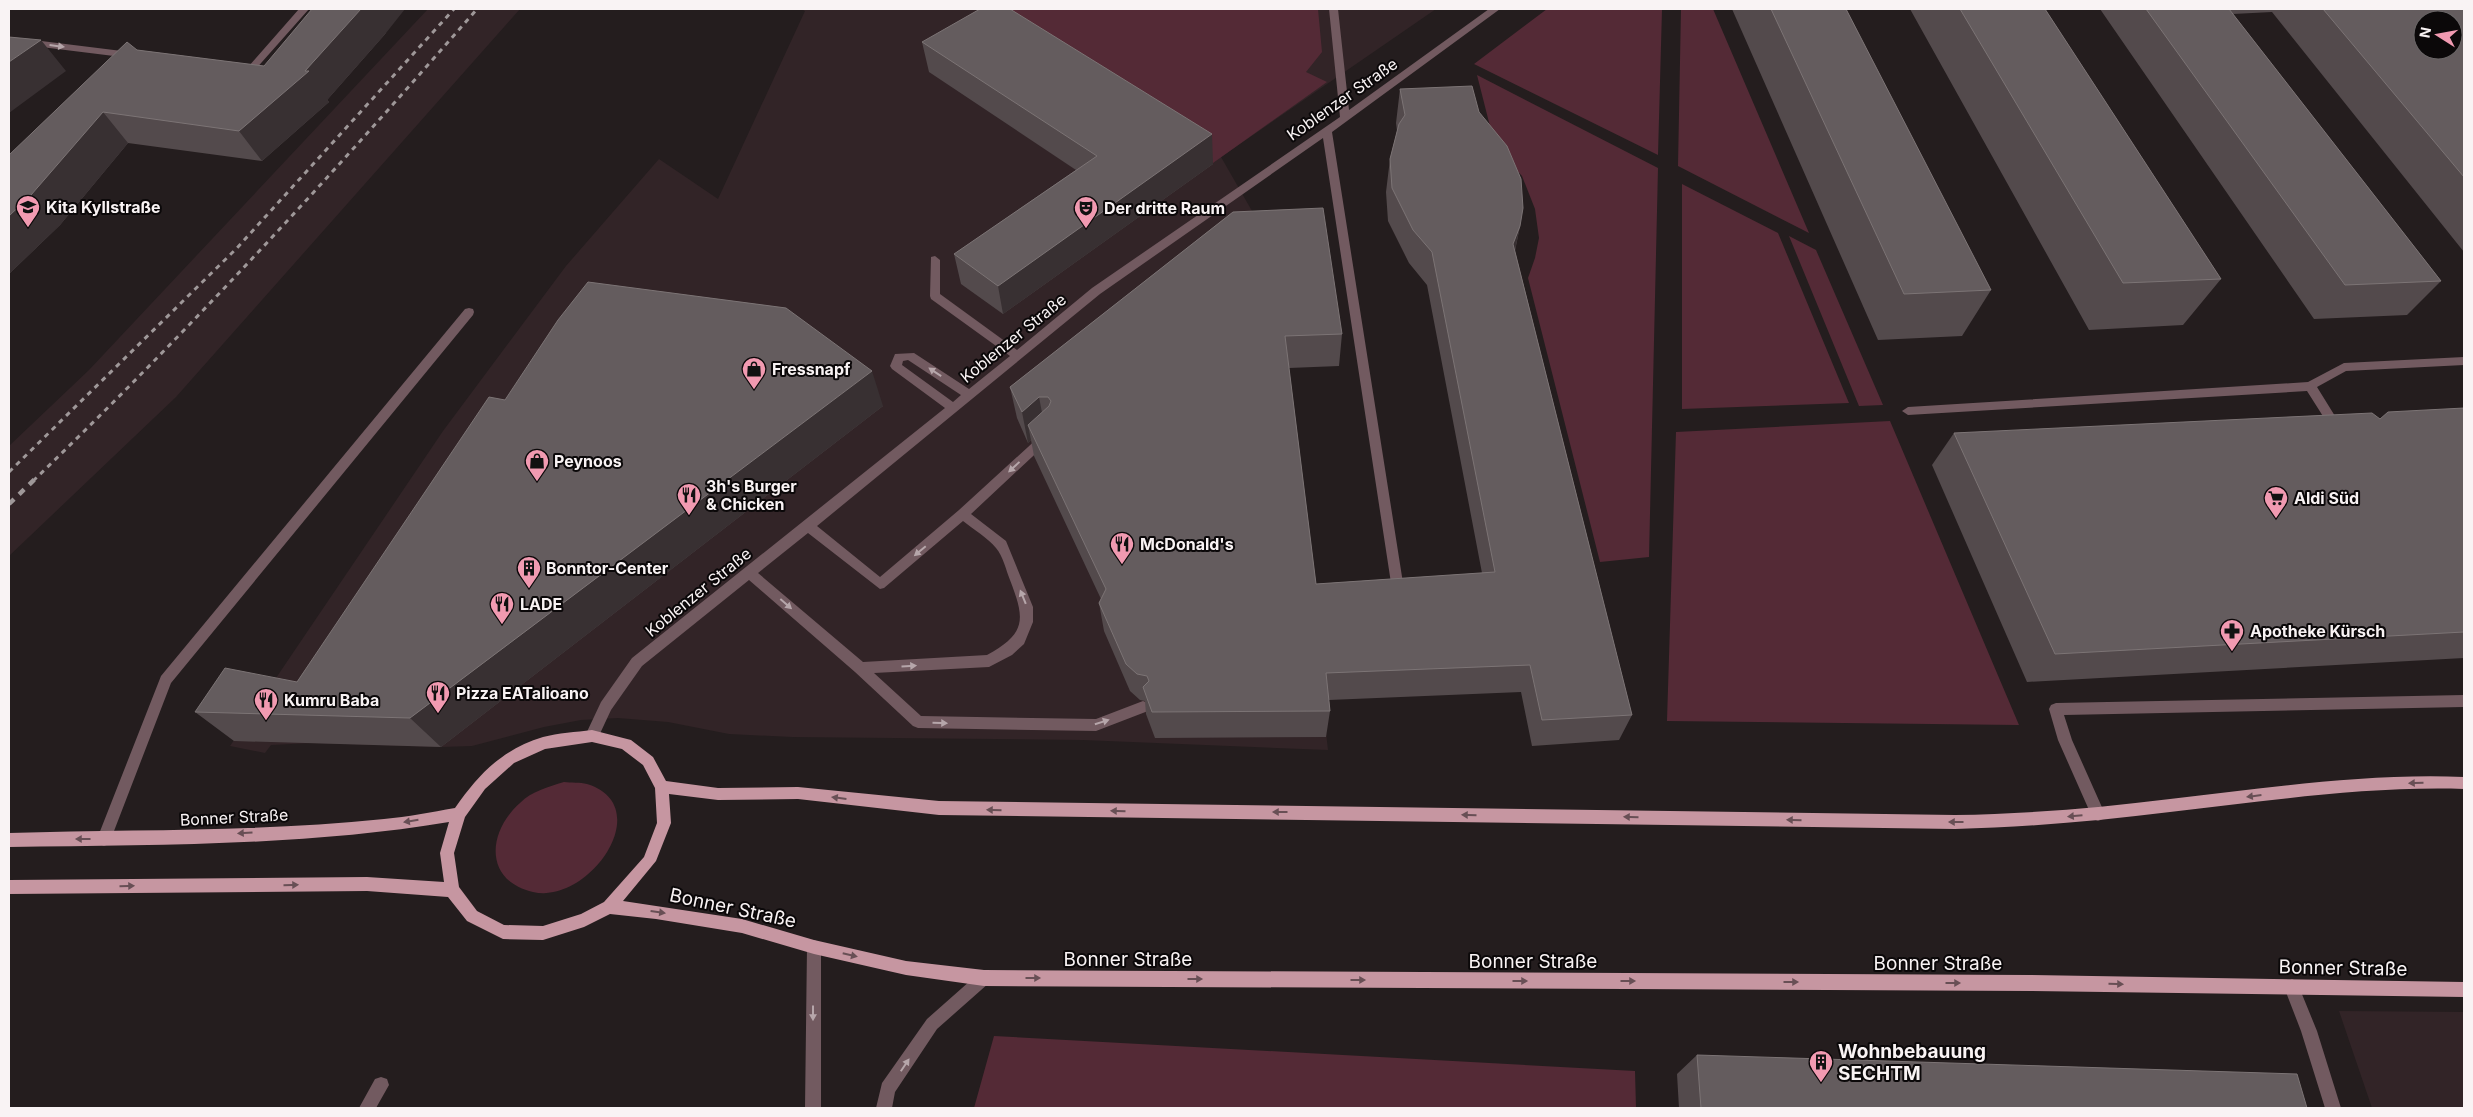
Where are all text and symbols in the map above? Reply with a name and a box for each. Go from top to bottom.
north arrow [2413,10,2463,60]
text: N [2415,26,2434,39]
one-way arrow [49,42,65,50]
street label: Koblenzer Straße [1283,53,1401,145]
school or university icon: Kita Kyllstraße [15,194,41,228]
theatre icon: Der dritte Raum [1073,195,1099,229]
place label: Kita Kyllstraße [46,197,161,217]
place label: Der dritte Raum [1104,198,1225,218]
street label: Koblenzer Straße [956,289,1070,387]
shop icon: Fressnapf [741,356,767,390]
place label: Fressnapf [772,359,851,379]
one-way arrow [928,367,942,377]
shop icon: Peynoos [524,448,550,482]
place label: Peynoos [554,451,622,471]
one-way arrow [1008,461,1020,473]
place label: 3h's Burger & Chicken [706,476,797,514]
restaurant icon: 3h's Burger & Chicken [676,482,702,516]
supermarket icon: Aldi Süd [2263,485,2289,519]
place label: Aldi Süd [2294,488,2359,508]
restaurant icon: McDonald's [1109,531,1135,565]
place label: McDonald's [1140,534,1234,554]
street label: Koblenzer Straße [641,543,755,641]
one-way arrow [914,545,926,557]
building icon: Bonntor-Center [516,555,542,589]
place label: Bonntor-Center [546,558,669,578]
one-way arrow [1019,590,1027,604]
restaurant icon: LADE [489,591,515,625]
place label: LADE [520,594,562,614]
one-way arrow [779,599,792,610]
pharmacy icon: Apotheke Kürsch [2219,618,2245,652]
place label: Apotheke Kürsch [2250,621,2385,641]
one-way arrow [901,661,917,669]
restaurant icon: Pizza EATalioano [425,680,451,714]
place label: Pizza EATalioano [456,683,589,703]
restaurant icon: Kumru Baba [253,687,279,721]
place label: Kumru Baba [284,690,379,710]
one-way arrow [1095,718,1110,726]
one-way arrow [932,719,948,727]
one-way arrow [2407,779,2423,787]
one-way arrow [2245,792,2261,800]
one-way arrow [830,794,846,802]
street label: Bonner Straße [179,804,289,830]
one-way arrow [986,805,1002,813]
one-way arrow [1109,807,1125,815]
one-way arrow [1272,808,1288,816]
one-way arrow [1461,810,1477,818]
one-way arrow [2067,812,2083,820]
one-way arrow [1623,813,1639,821]
one-way arrow [1786,816,1802,824]
one-way arrow [403,818,419,826]
one-way arrow [1948,818,1964,826]
one-way arrow [237,830,253,838]
one-way arrow [75,835,91,843]
one-way arrow [283,880,299,888]
one-way arrow [120,882,136,890]
street label: Bonner Straße [668,883,798,933]
one-way arrow [650,909,666,917]
street label: Bonner Straße [1064,948,1192,971]
street label: Bonner Straße [1469,950,1597,973]
one-way arrow [843,951,858,959]
street label: Bonner Straße [1874,952,2002,975]
street label: Bonner Straße [2278,955,2408,981]
one-way arrow [1025,974,1041,982]
one-way arrow [1188,975,1204,983]
one-way arrow [1350,976,1366,984]
one-way arrow [1513,977,1529,985]
one-way arrow [1620,977,1636,985]
one-way arrow [1783,978,1799,986]
one-way arrow [1945,979,1961,987]
one-way arrow [2108,981,2124,989]
one-way arrow [809,1005,817,1021]
place label: Wohnbebauung SECHTM [1838,1040,1986,1085]
building icon: Wohnbebauung SECHTM [1808,1049,1834,1083]
one-way arrow [900,1058,909,1072]

